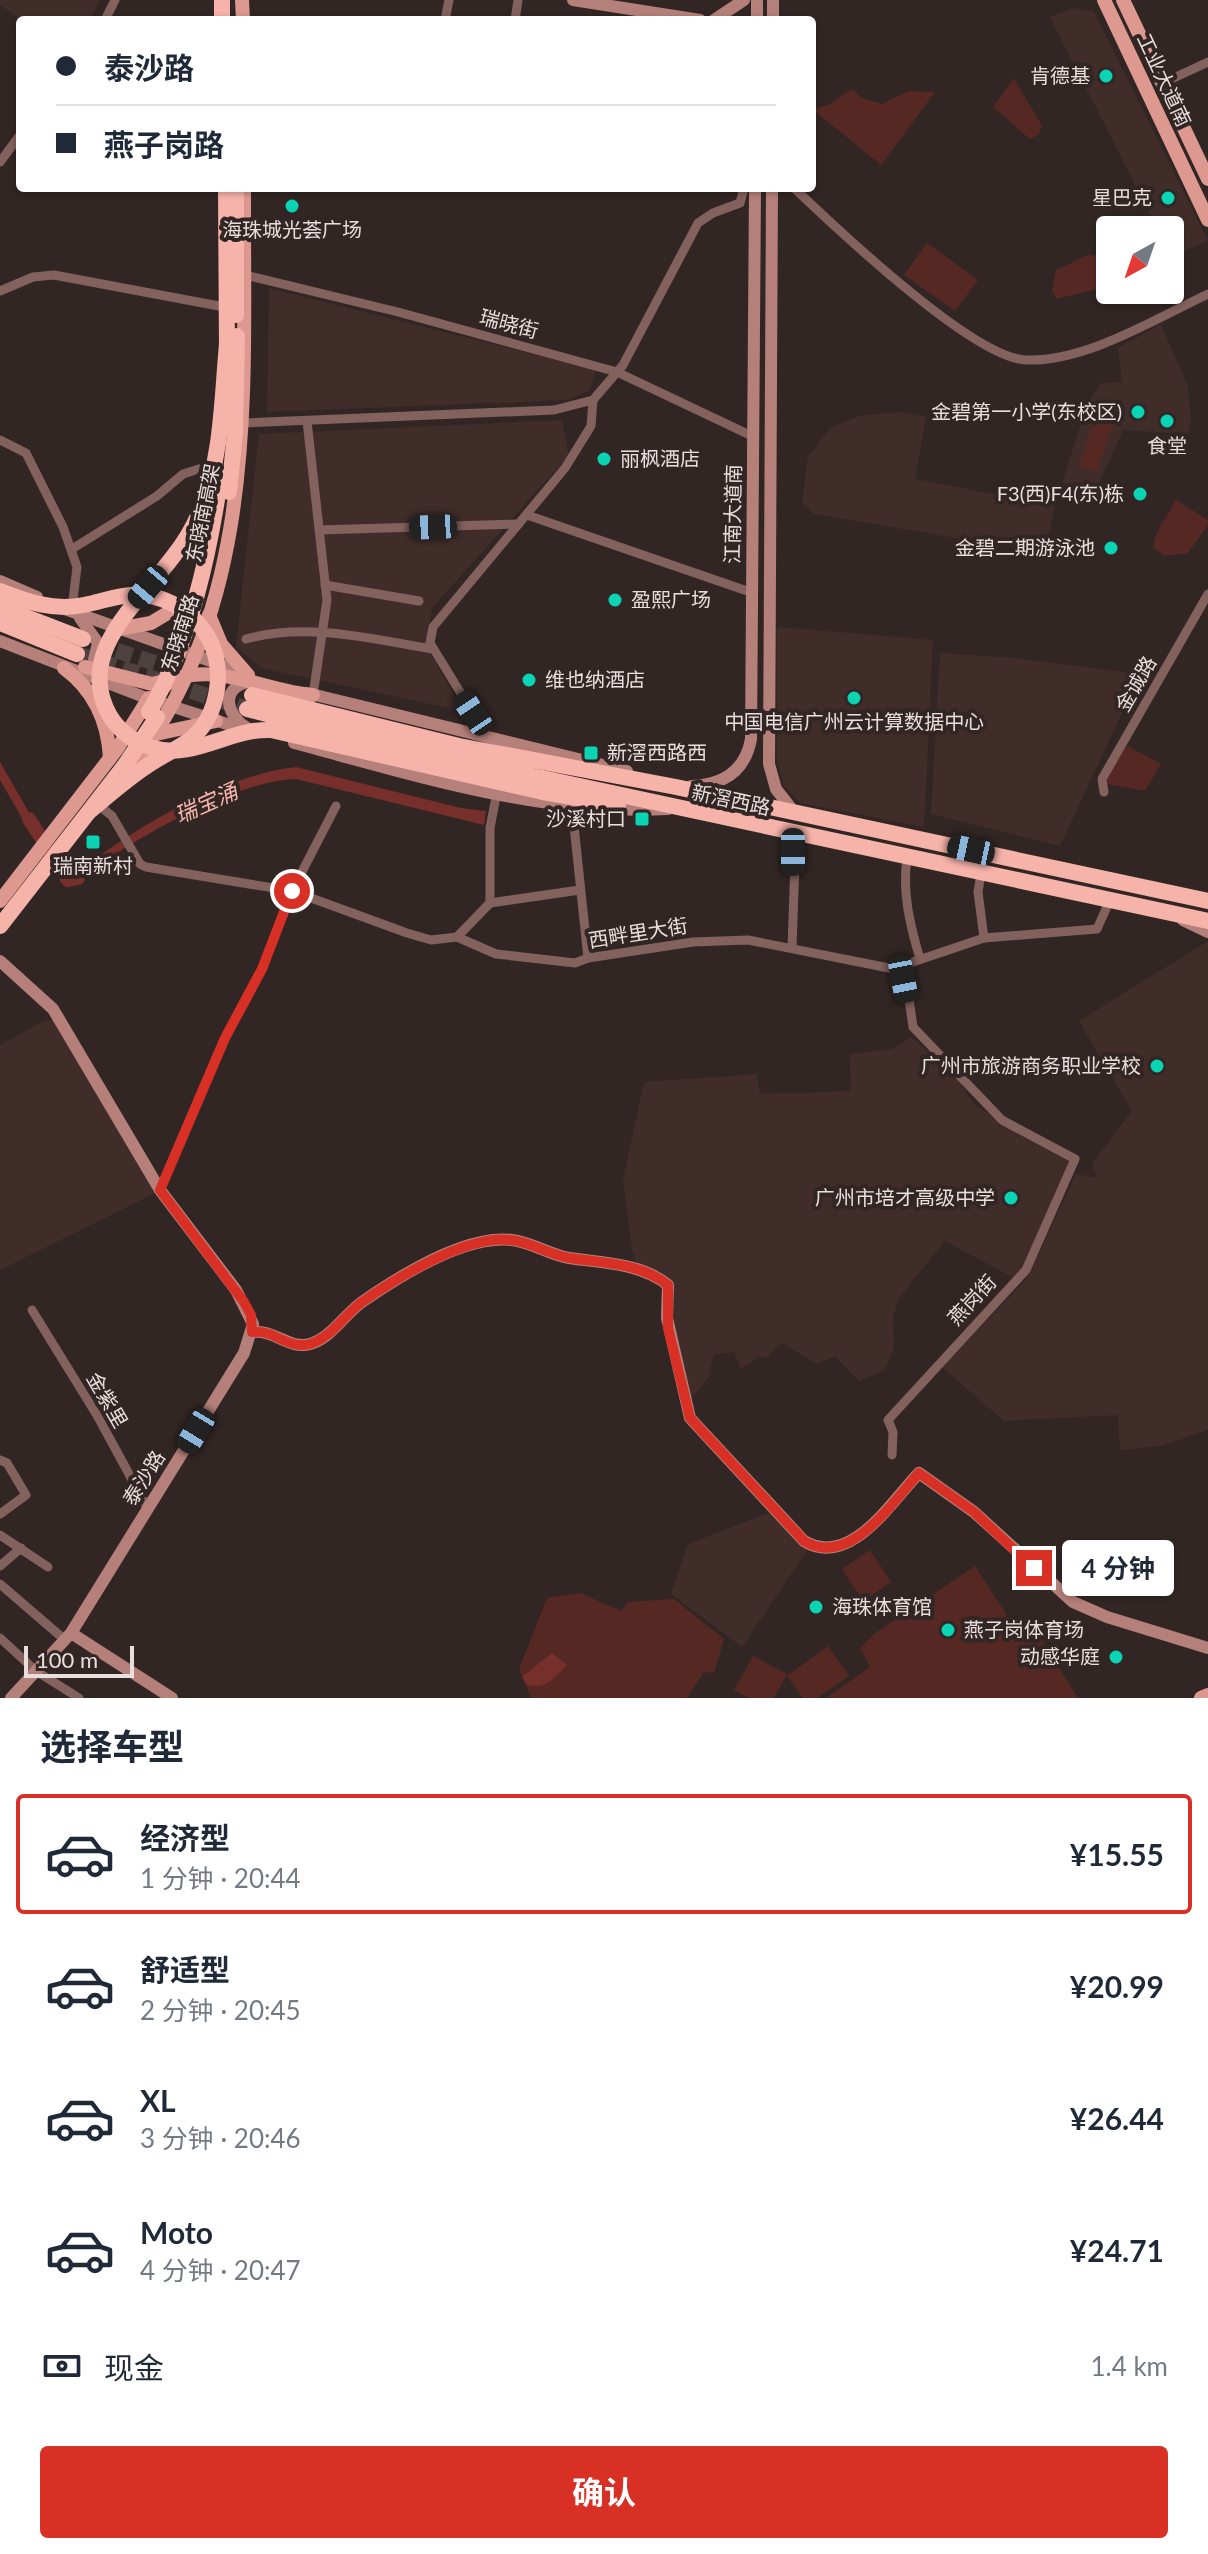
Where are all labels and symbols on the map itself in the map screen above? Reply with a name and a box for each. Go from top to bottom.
street label: 工业大道南 [1133,29,1197,130]
place label: 肯德基 [1030,63,1090,87]
marker: 肯德基 [1097,67,1115,85]
place label: 星巴克 [1092,185,1152,209]
marker: 星巴克 [1159,189,1177,207]
marker: 海珠城光荟广场 [283,197,301,215]
north arrow [1096,216,1184,304]
place label: 海珠城光荟广场 [222,217,362,241]
street label: 瑞晓街 [477,304,541,342]
place label: 金碧第一小学(东校区) [931,399,1122,423]
marker: 金碧第一小学(东校区) [1129,403,1147,421]
marker: 食堂 [1158,412,1176,430]
place label: 食堂 [1147,433,1187,457]
place label: 丽枫酒店 [620,446,700,470]
marker: 丽枫酒店 [595,450,613,468]
street label: 东晓南高架 [181,461,223,564]
street label: 江南大道南 [719,464,745,564]
place label: F3(西)F4(东)栋 [997,481,1124,505]
marker: F3(西)F4(东)栋 [1131,485,1149,503]
car [409,514,457,540]
place label: 金碧二期游泳池 [955,535,1095,559]
marker: 金碧二期游泳池 [1102,539,1120,557]
car [123,561,173,613]
place label: 盈熙广场 [631,587,711,611]
street label: 东晓南路 [155,591,203,674]
marker: 盈熙广场 [606,591,624,609]
street label: 金诚路 [1110,652,1161,715]
place label: 维也纳酒店 [545,667,645,691]
marker: 维也纳酒店 [520,671,538,689]
car [450,686,496,740]
marker: 中国电信广州云计算数据中心 [845,689,863,707]
place label: 中国电信广州云计算数据中心 [724,709,984,733]
place label: 新滘西路西 [607,740,707,764]
marker: 新滘西路西 [582,744,600,762]
water label: 瑞宝涌 [170,776,244,828]
street label: 新滘西路 [690,779,773,819]
place label: 沙溪村口 [546,806,626,830]
marker: 沙溪村口 [633,810,651,828]
car [781,828,805,876]
marker: 瑞南新村 [84,833,102,851]
car [945,833,997,867]
place label: 瑞南新村 [53,853,133,877]
route start [274,873,310,909]
street label: 西畔里大街 [587,912,689,952]
car [887,953,919,1005]
place label: 广州市旅游商务职业学校 [921,1053,1141,1077]
marker: 广州市旅游商务职业学校 [1148,1057,1166,1075]
place label: 广州市培才高级中学 [815,1185,995,1209]
marker: 广州市培才高级中学 [1002,1189,1020,1207]
street label: 燕岗街 [942,1269,1001,1329]
street label: 金紫里 [82,1368,133,1431]
car [173,1404,219,1458]
street label: 泰沙路 [117,1446,169,1509]
callout: 4 分钟 [1062,1540,1174,1596]
route end [1016,1550,1052,1586]
place label: 海珠体育馆 [832,1594,932,1618]
marker: 海珠体育馆 [807,1598,825,1616]
place label: 燕子岗体育场 [964,1617,1084,1641]
marker: 燕子岗体育场 [939,1621,957,1639]
scale bar [24,1642,134,1678]
place label: 动感华庭 [1020,1644,1100,1668]
marker: 动感华庭 [1107,1648,1125,1666]

